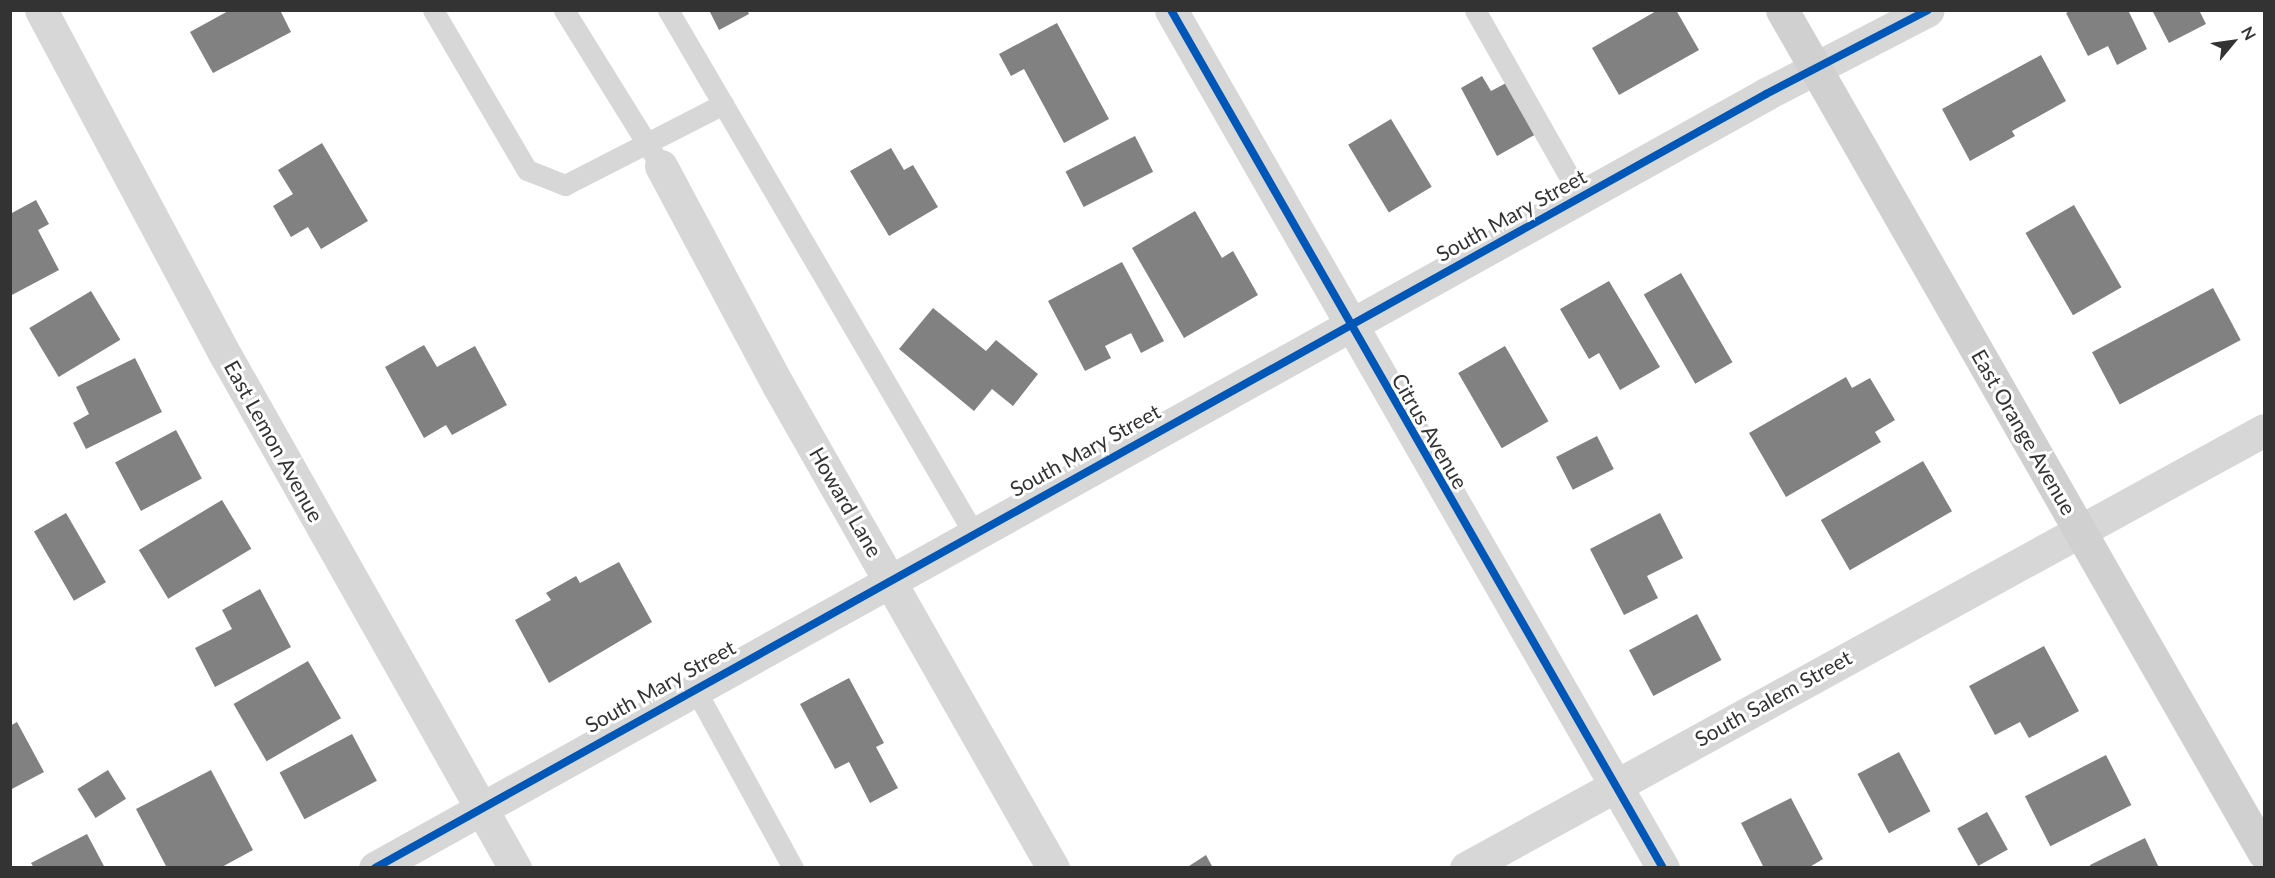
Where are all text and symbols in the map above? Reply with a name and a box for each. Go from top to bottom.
north arrow [2203,12,2263,72]
text: N [2238,23,2260,43]
street label: South Mary Street [1431,163,1591,267]
street label: East Orange Avenue [1966,345,2082,519]
street label: East Lemon Avenue [219,356,329,526]
street label: Citrus Avenue [1387,368,1473,494]
street label: South Mary Street [1005,398,1165,502]
street label: Howard Lane [804,443,888,561]
street label: South Mary Street [580,634,740,738]
street label: South Salem Street [1690,645,1856,751]

